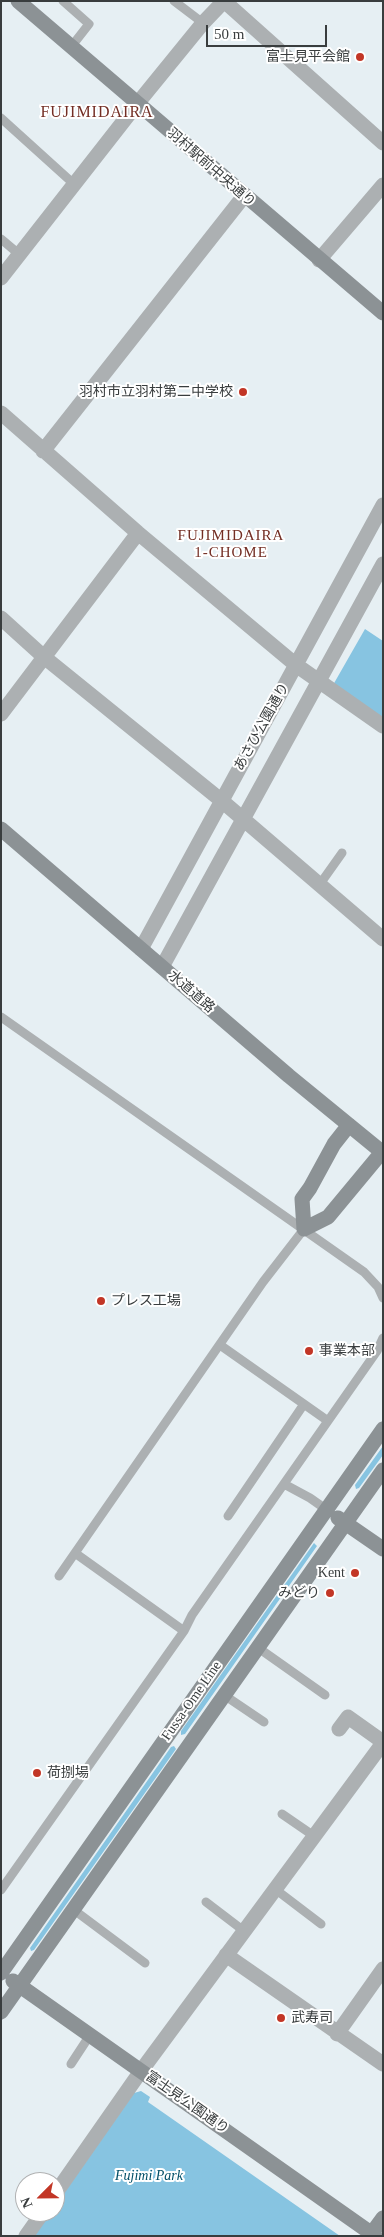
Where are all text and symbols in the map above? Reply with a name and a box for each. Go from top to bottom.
scale bar [209,15,330,47]
text: 50 m [214,26,244,42]
place label: 富士見平会館 [266,49,350,65]
marker: 富士見平会館 [354,51,366,63]
district label: FUJIMIDAIRA [39,103,155,123]
street label: 羽村駅前中央通り [163,125,259,211]
place label: 羽村市立羽村第二中学校 [79,384,233,400]
marker: 羽村市立羽村第二中学校 [237,386,249,398]
district label: FUJIMIDAIRA 1-CHOME [176,527,286,562]
street label: あさひ公園通り [231,680,293,774]
street label: 水道道路 [164,967,218,1017]
place label: プレス工場 [111,1293,181,1309]
marker: プレス工場 [95,1295,107,1307]
place label: 事業本部 [319,1343,375,1359]
marker: 事業本部 [303,1345,315,1357]
place label: Kent [318,1565,345,1581]
marker: Kent [349,1567,361,1579]
place label: みどり [278,1585,320,1601]
marker: みどり [324,1587,336,1599]
street label: Fussa-Ome Line [158,1658,226,1744]
place label: 荷捌場 [47,1765,89,1781]
marker: 荷捌場 [31,1767,43,1779]
place label: 武寿司 [291,2010,333,2026]
marker: 武寿司 [275,2012,287,2024]
street label: 富士見公園通り [142,2068,232,2138]
park label: Fujimi Park [115,2168,183,2184]
north arrow [15,2172,65,2222]
text: N [18,2195,36,2210]

